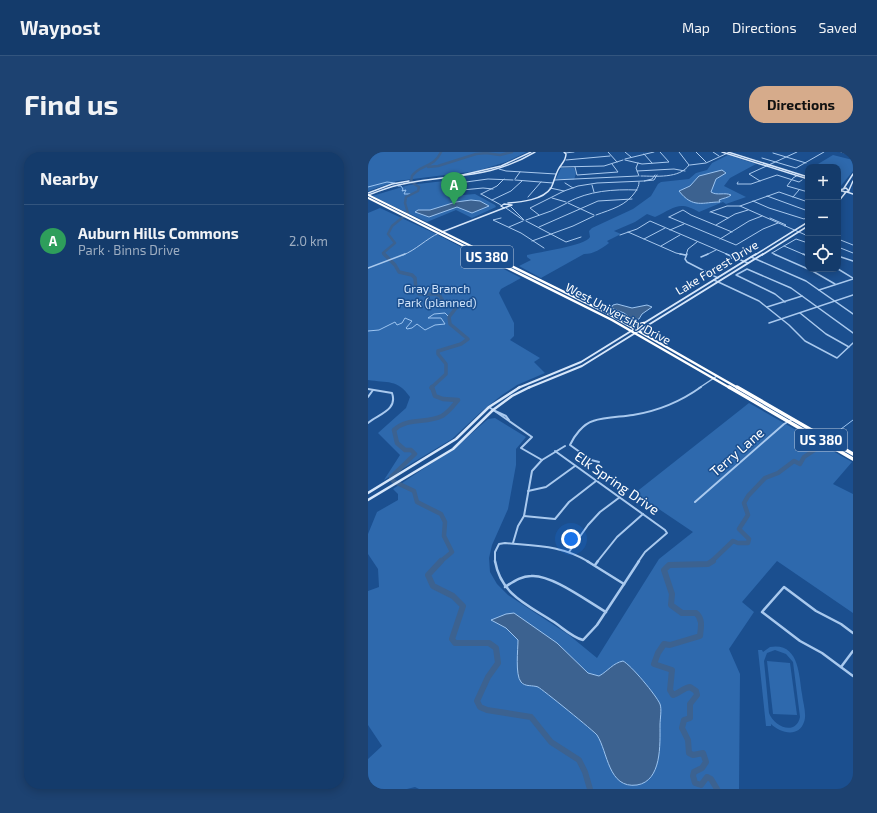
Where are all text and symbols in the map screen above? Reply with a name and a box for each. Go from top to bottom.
text: Waypost [20,16,100,39]
text: Map [682,19,710,36]
text: Directions [732,19,797,36]
text: Saved [819,19,857,36]
button: Directions [749,86,853,123]
text: Find us [24,87,118,121]
map controls [805,164,841,272]
button: + [805,164,841,200]
text: Nearby [40,168,98,188]
pin: A [441,172,467,205]
button: − [805,200,841,236]
text: Auburn Hills Commons [78,224,239,242]
text: A [49,233,57,249]
text: 2.0 km [289,233,328,249]
button: locate [805,236,841,272]
street label: Lake Forest Drive [673,237,760,297]
text: Park · Binns Drive [78,242,180,258]
road number: US 380 [461,246,513,268]
street label: West University Drive [563,279,674,347]
park label: Gray Branch Park (planned) [397,281,477,309]
street label: Terry Lane [706,424,767,480]
road number: US 380 [795,429,847,451]
street label: Elk Spring Drive [572,447,663,518]
your location [561,529,581,549]

